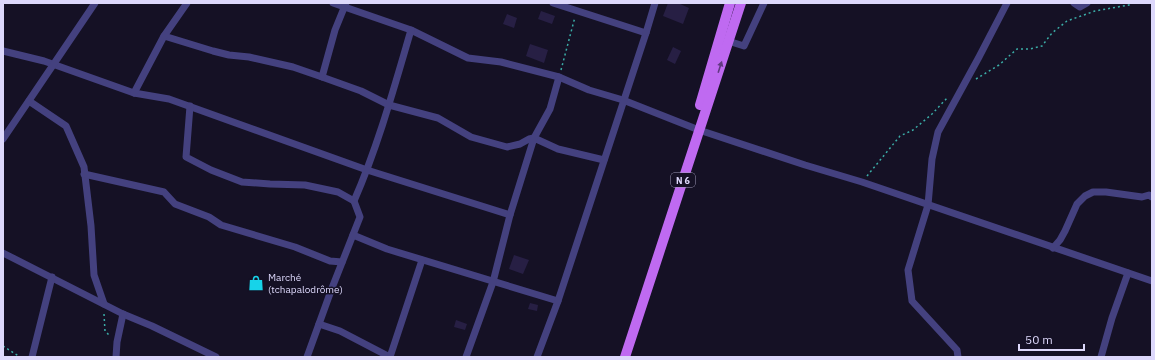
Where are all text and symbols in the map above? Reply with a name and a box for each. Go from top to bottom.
one-way arrow [717,61,723,73]
road number: N 6 [671,173,695,187]
place label: Marché (tchapalodrôme) [268,271,343,296]
shop icon: Marché (tchapalodrôme) [247,274,265,292]
scale bar [1019,326,1084,352]
text: 50 m [1025,332,1053,347]

